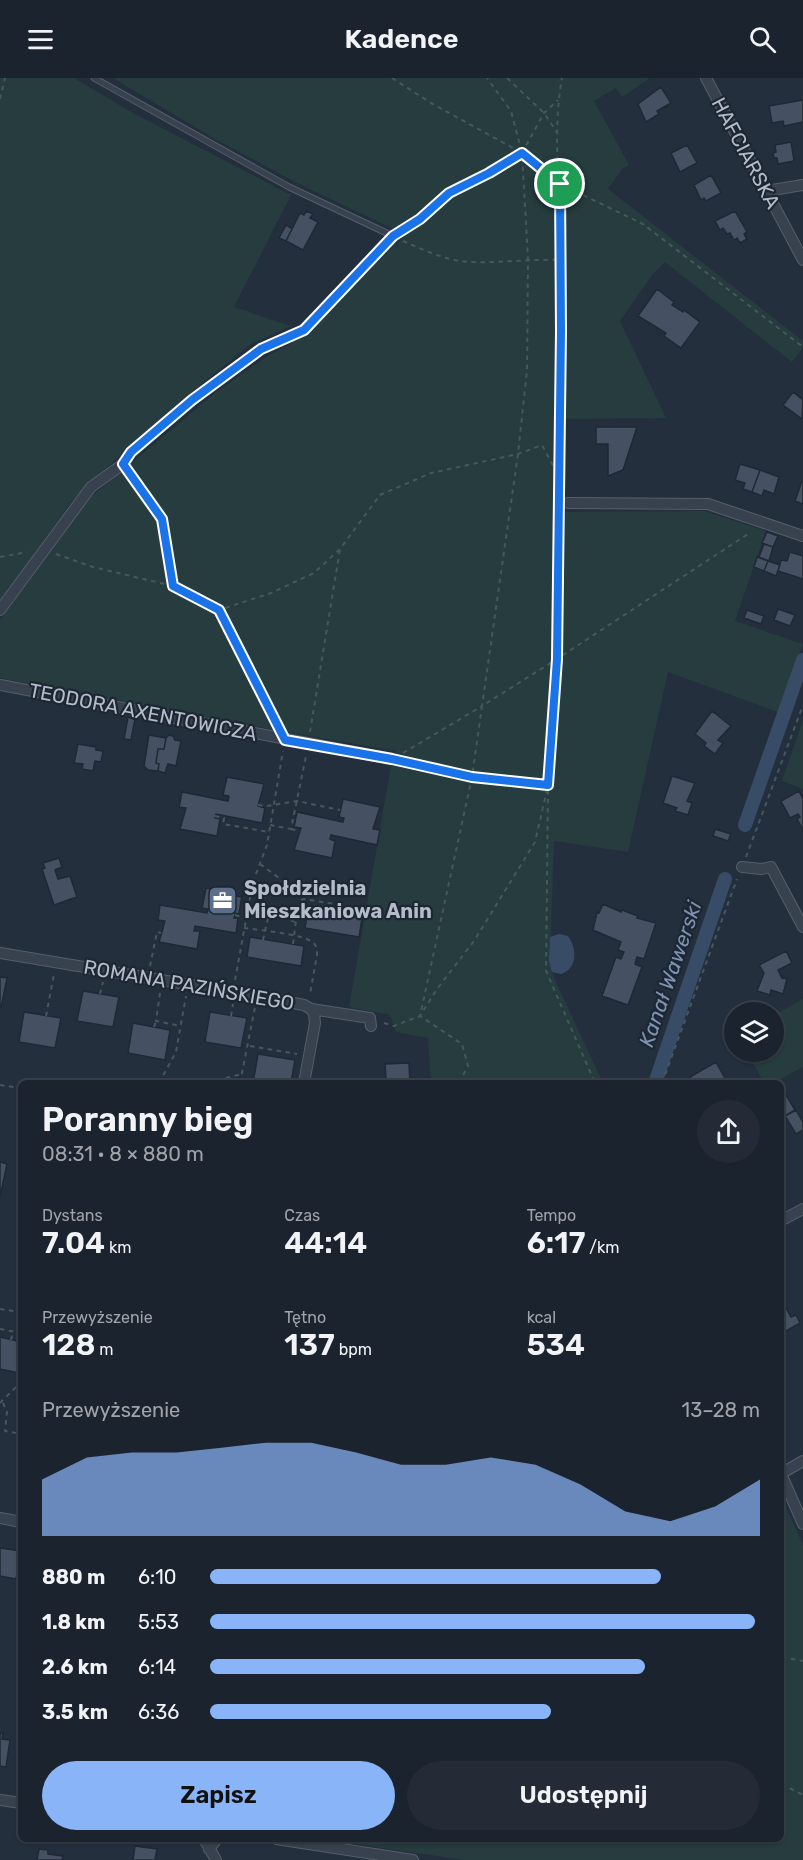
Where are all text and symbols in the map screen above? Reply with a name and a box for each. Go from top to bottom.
icon: menu [24,23,57,56]
text: Kadence [344,23,459,55]
icon: search [746,23,779,56]
street label: HAFCIARSKA [707,93,785,213]
pin [534,158,585,209]
icon: arrive [543,167,576,200]
street label: TEODORA AXENTOWICZA [27,678,259,746]
place label: Społdzielnia Mieszkaniowa Anin [244,876,432,923]
office icon: Społdzielnia Mieszkaniowa Anin [207,884,239,916]
water label: Kanał Wawerski [633,897,707,1050]
street label: ROMANA PAZIŃSKIEGO [82,955,296,1015]
map controls [724,1002,784,1062]
button: layers [724,1002,784,1062]
text: Poranny bieg [42,1100,253,1139]
button: share [697,1100,760,1163]
text: 08:31 · 8 × 880 m [42,1142,204,1166]
text: Dystans [42,1206,103,1225]
text: Czas [284,1206,320,1225]
text: Tempo [527,1206,576,1225]
text: 7.04 [42,1225,105,1261]
text: 44:14 [284,1225,367,1261]
text: 6:17 [527,1225,585,1261]
text: km [105,1238,131,1257]
text: /km [585,1238,620,1257]
text: Przewyższenie [42,1308,153,1327]
text: Tętno [284,1308,326,1327]
text: kcal [527,1308,556,1327]
text: 128 [42,1327,95,1363]
text: 137 [284,1327,335,1363]
text: 534 [527,1327,585,1363]
text: m [95,1340,114,1359]
text: bpm [335,1340,372,1359]
text: Przewyższenie [42,1398,180,1422]
text: 13–28 m [682,1398,760,1422]
text: 880 m [42,1565,105,1589]
text: 6:10 [138,1565,176,1589]
text: 1.8 km [42,1610,105,1634]
text: 5:53 [138,1610,179,1634]
text: 2.6 km [42,1655,108,1679]
text: 6:14 [138,1655,176,1679]
text: 3.5 km [42,1700,108,1724]
text: 6:36 [138,1700,179,1724]
button: Zapisz [42,1761,395,1830]
button: Udostępnij [407,1761,760,1830]

